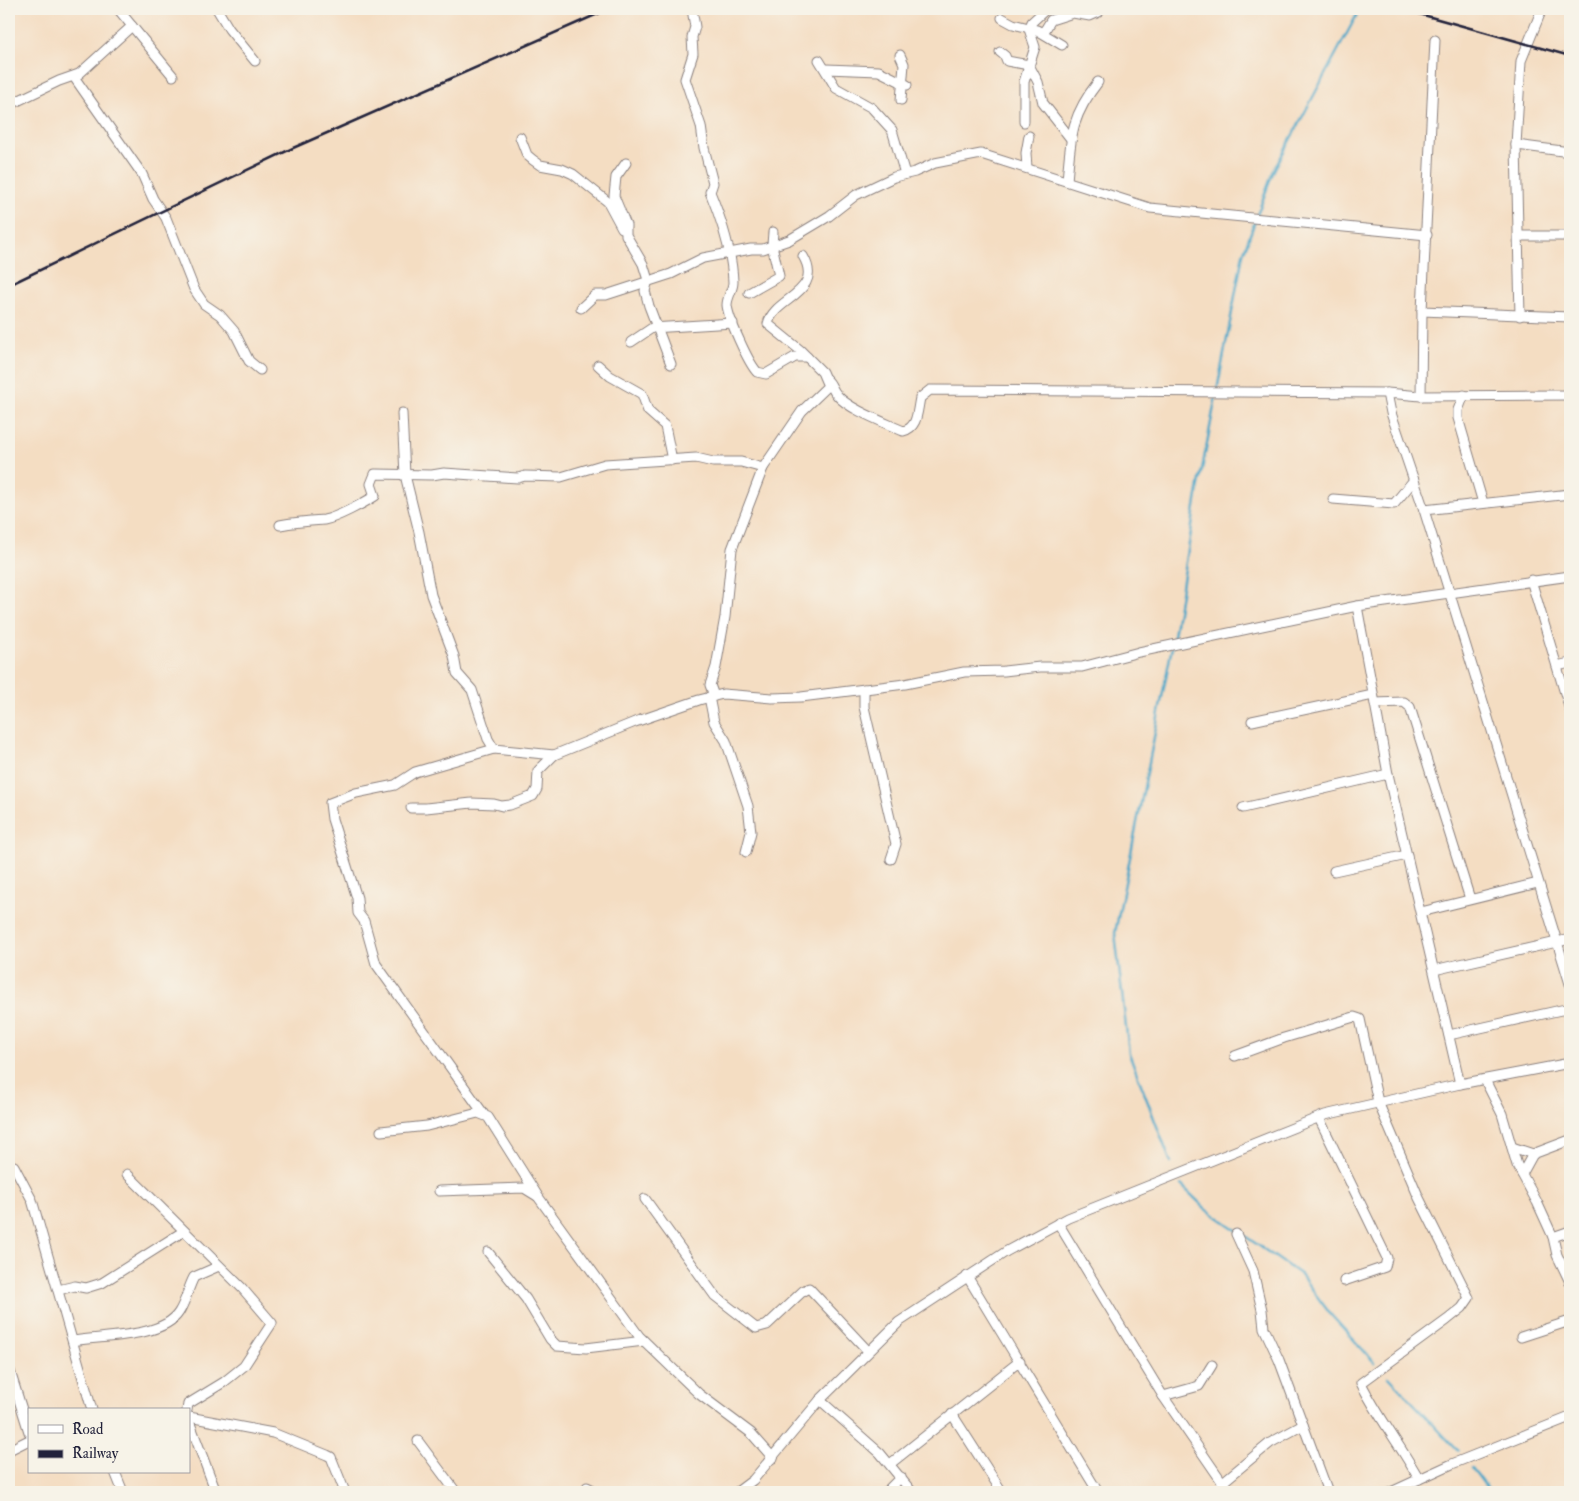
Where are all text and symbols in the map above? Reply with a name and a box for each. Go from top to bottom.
legend [28,1408,190,1474]
text: Road [72,1420,104,1439]
text: Railway [72,1444,119,1463]

